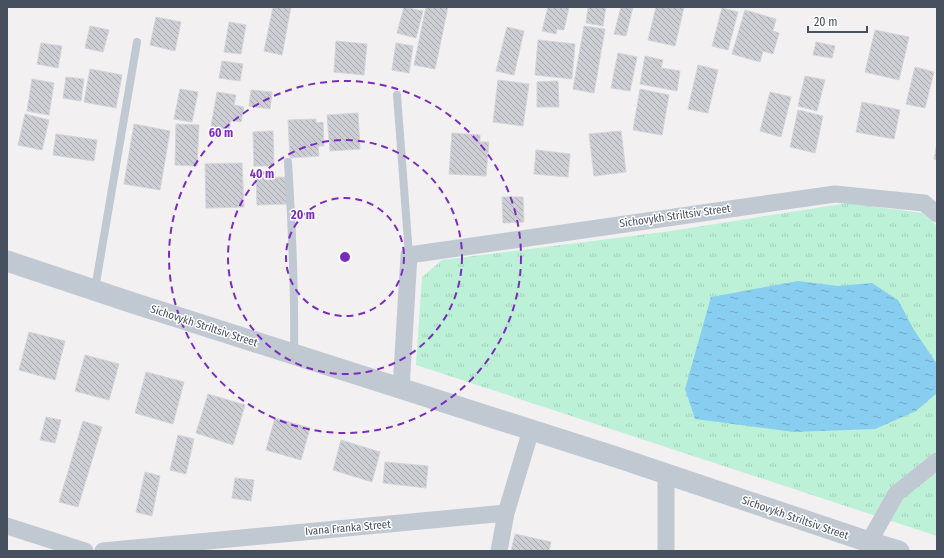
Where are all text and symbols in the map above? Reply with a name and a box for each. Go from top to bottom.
scale bar [808,8,867,34]
text: 20 m [814,15,838,29]
text: 60 m [209,126,233,140]
text: 40 m [250,167,274,181]
street label: Sichovykh Striltsiv Street [619,202,732,230]
text: 20 m [290,208,315,222]
centre of rings [338,250,352,264]
street label: Sichovykh Striltsiv Street [149,303,260,350]
street label: Sichovykh Striltsiv Street [740,494,850,542]
street label: Ivana Franka Street [305,518,392,538]

